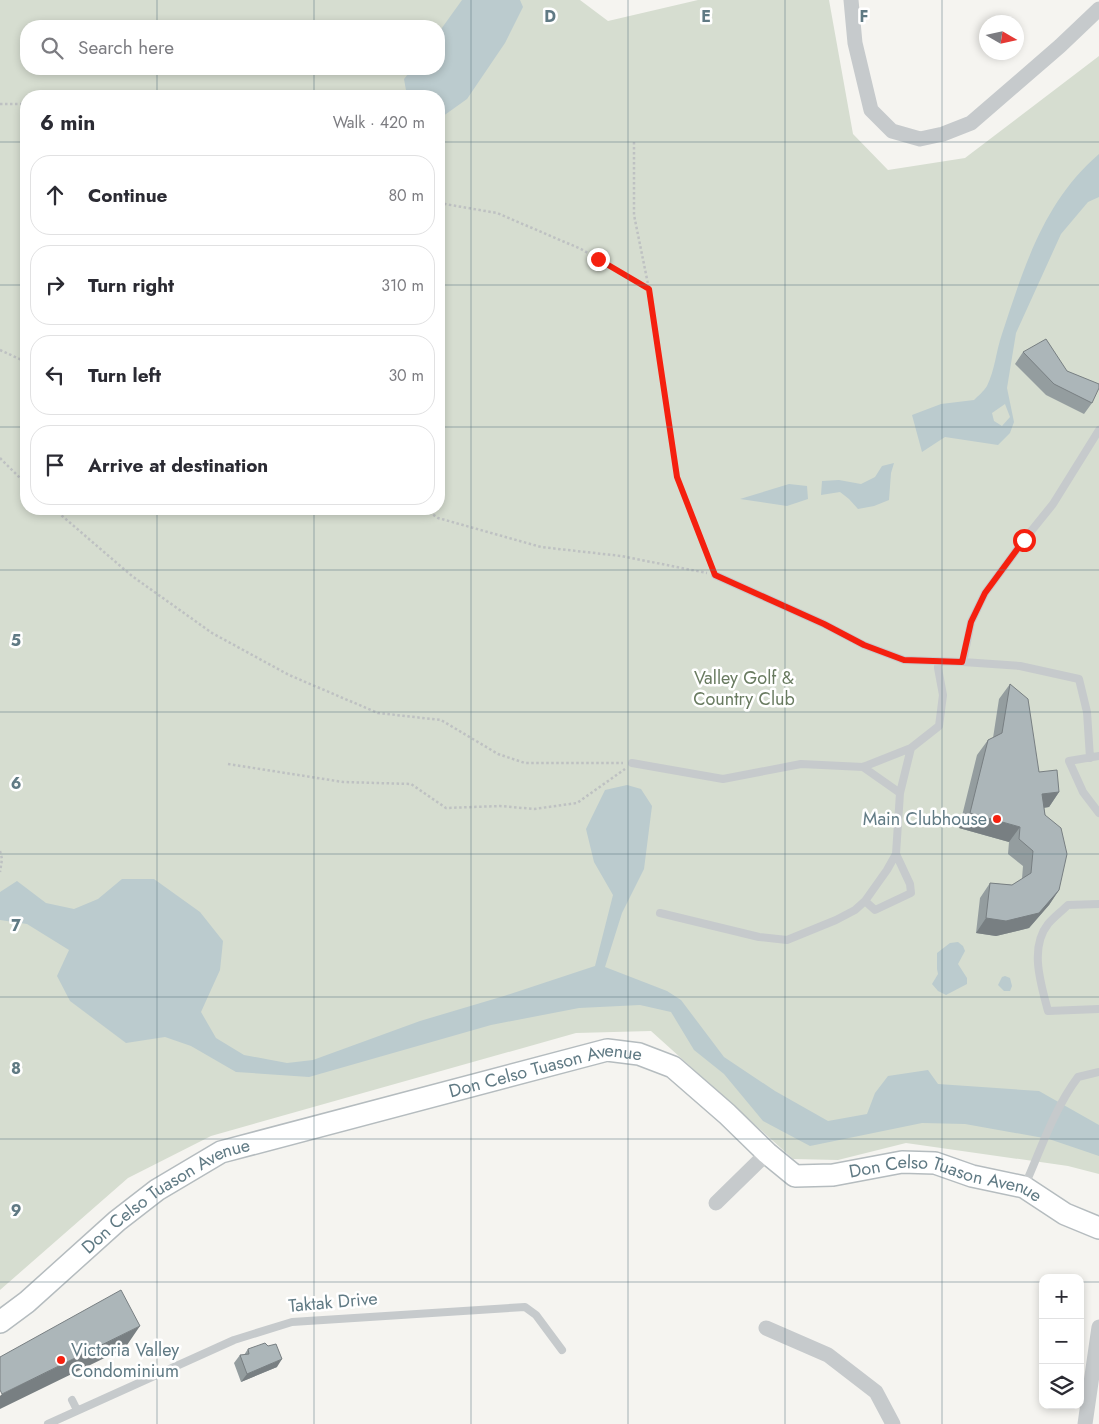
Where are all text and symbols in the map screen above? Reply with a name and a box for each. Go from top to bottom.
text: D [544,5,556,28]
text: E [701,5,711,28]
text: F [860,5,868,28]
north arrow [979,15,1024,60]
search box [20,20,445,75]
icon: search [38,34,66,62]
text: Search here [78,34,174,61]
text: 6 min [40,108,95,138]
text: Walk · 420 m [333,111,425,134]
icon: ahead [41,181,69,209]
text: Continue [88,182,167,209]
text: 80 m [388,184,424,207]
route end [587,248,610,271]
icon: right [41,271,69,299]
text: Turn right [88,272,174,299]
text: 310 m [381,274,424,297]
icon: left [41,361,69,389]
text: Turn left [88,362,161,389]
text: 30 m [388,364,424,387]
icon: arrive [41,451,69,479]
text: Arrive at destination [88,452,268,479]
route start [1013,529,1036,552]
text: 5 [11,629,21,652]
park label: Valley Golf & Country Club [693,665,795,712]
text: 6 [11,772,21,795]
place label: Main Clubhouse [863,806,987,832]
marker: Main Clubhouse [991,813,1003,825]
text: 7 [11,914,21,937]
street label: Don Celso Tuason Avenue [446,1037,644,1104]
text: 8 [11,1057,21,1080]
street label: Don Celso Tuason Avenue [76,1132,253,1260]
street label: Don Celso Tuason Avenue [847,1149,1047,1208]
text: 9 [11,1199,21,1222]
map controls [1039,1274,1084,1409]
button: + [1039,1274,1084,1319]
street label: Taktak Drive [287,1285,379,1319]
button: − [1039,1319,1084,1364]
place label: Victoria Valley Condominium [71,1337,179,1384]
marker: Victoria Valley Condominium [55,1354,67,1366]
button: layers [1039,1364,1084,1409]

